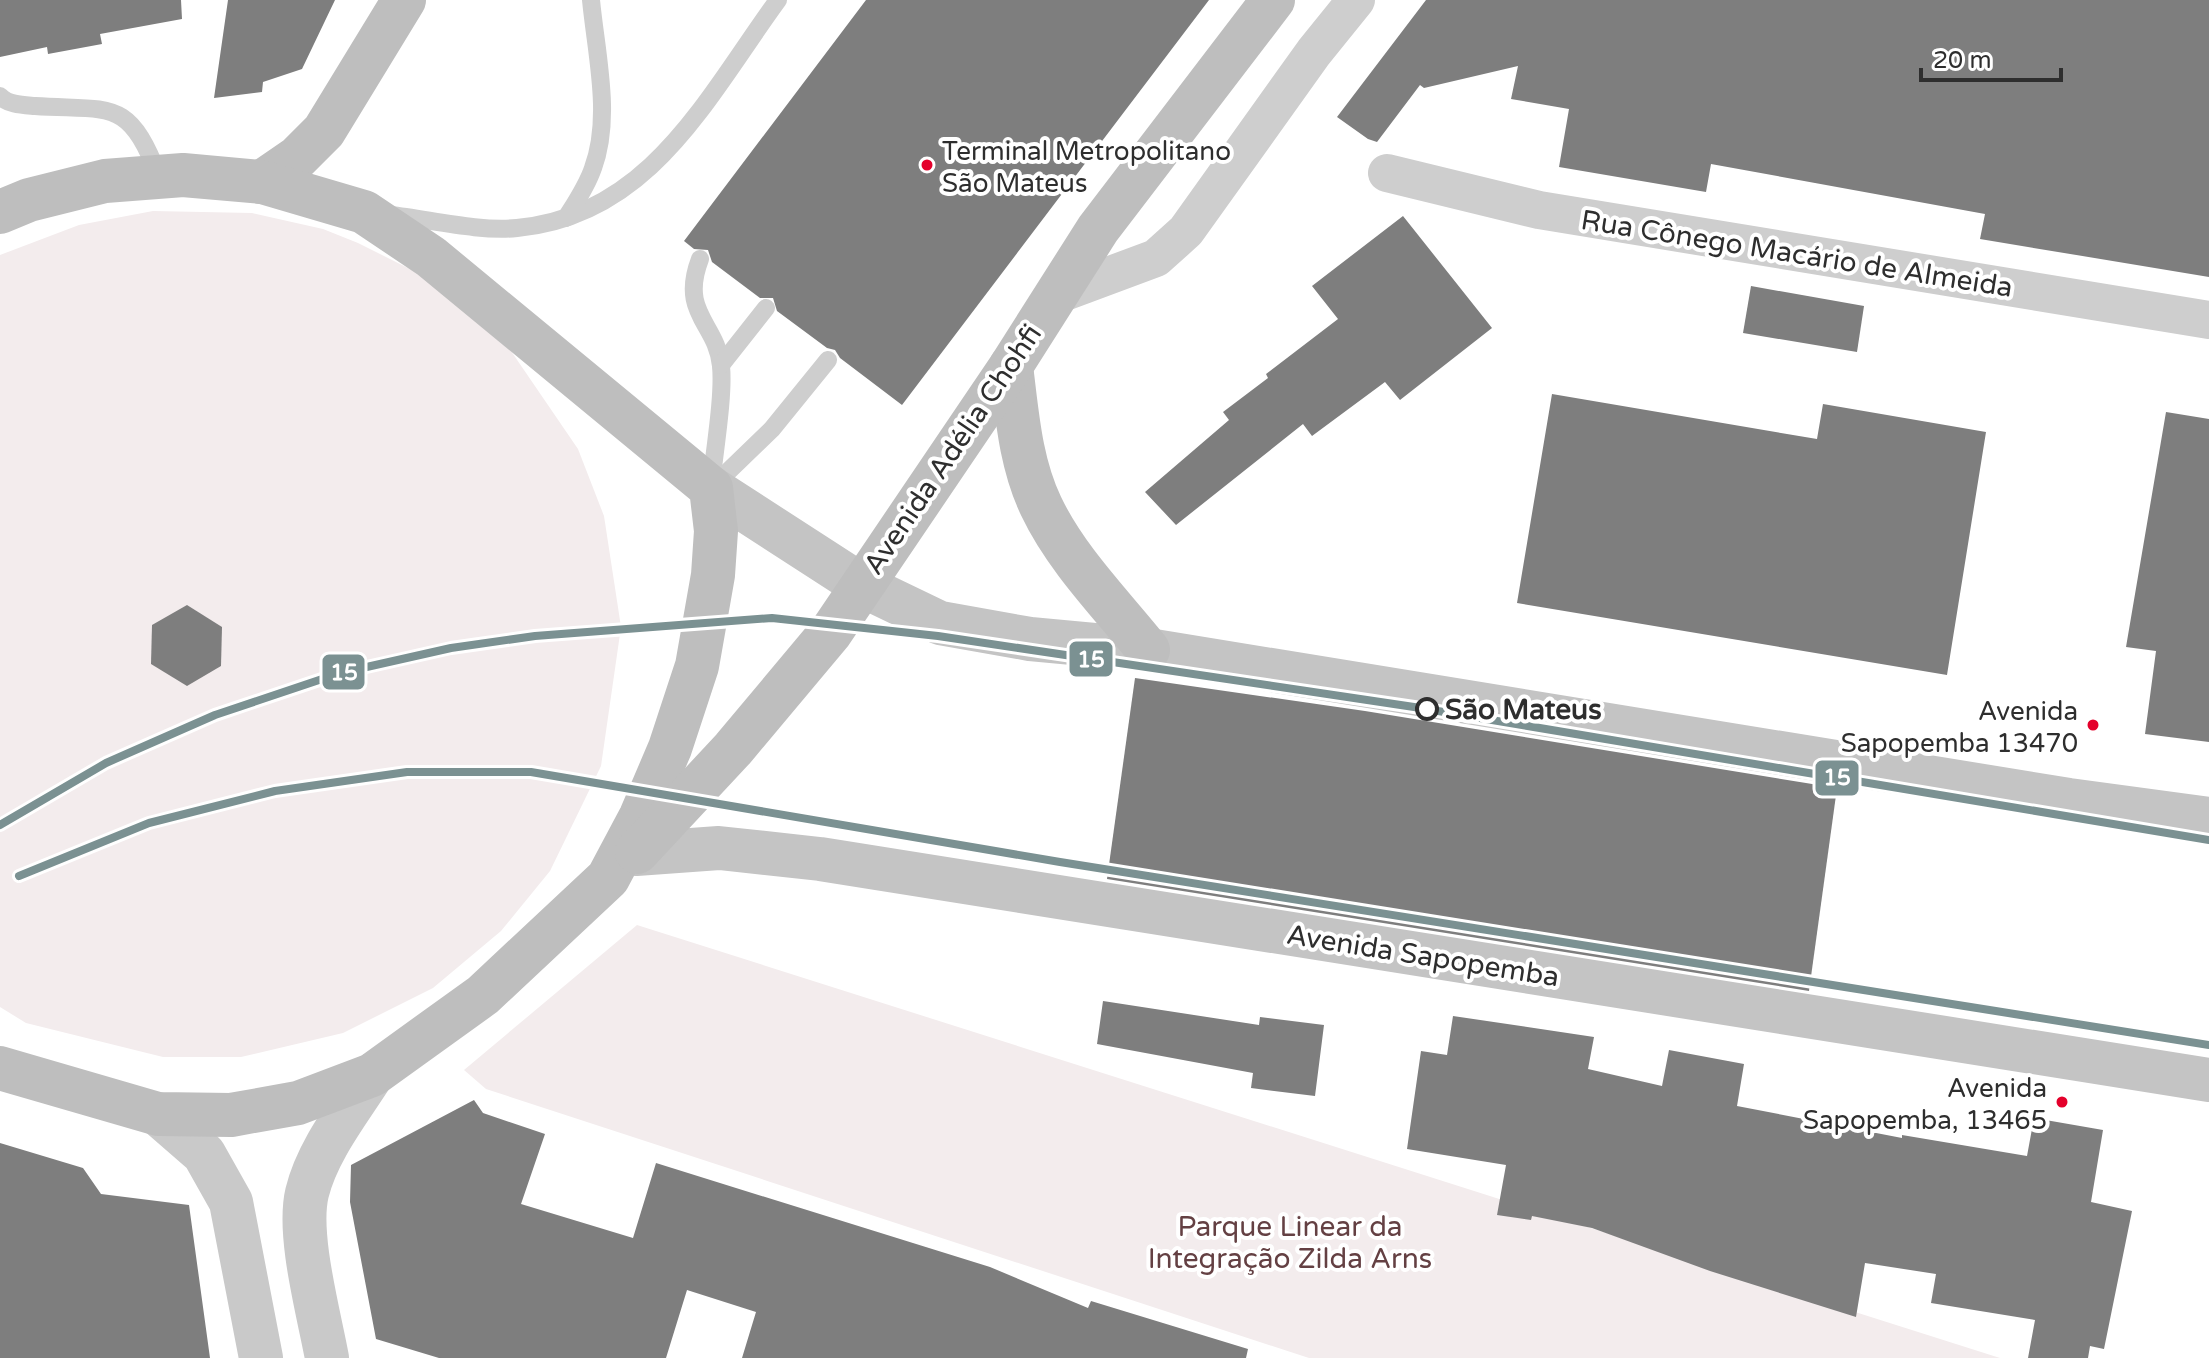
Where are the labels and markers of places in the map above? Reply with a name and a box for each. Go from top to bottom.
place label: Terminal Metropolitano São Mateus [942,136,1231,199]
marker: Terminal Metropolitano São Mateus [919,157,935,173]
place label: São Mateus [1445,693,1602,727]
place label: Avenida Sapopemba 13470 [1841,696,2078,759]
marker: São Mateus [1416,698,1438,720]
marker: Avenida Sapopemba 13470 [2085,717,2101,733]
place label: Avenida Sapopemba, 13465 [1803,1073,2047,1136]
marker: Avenida Sapopemba, 13465 [2054,1094,2070,1110]

